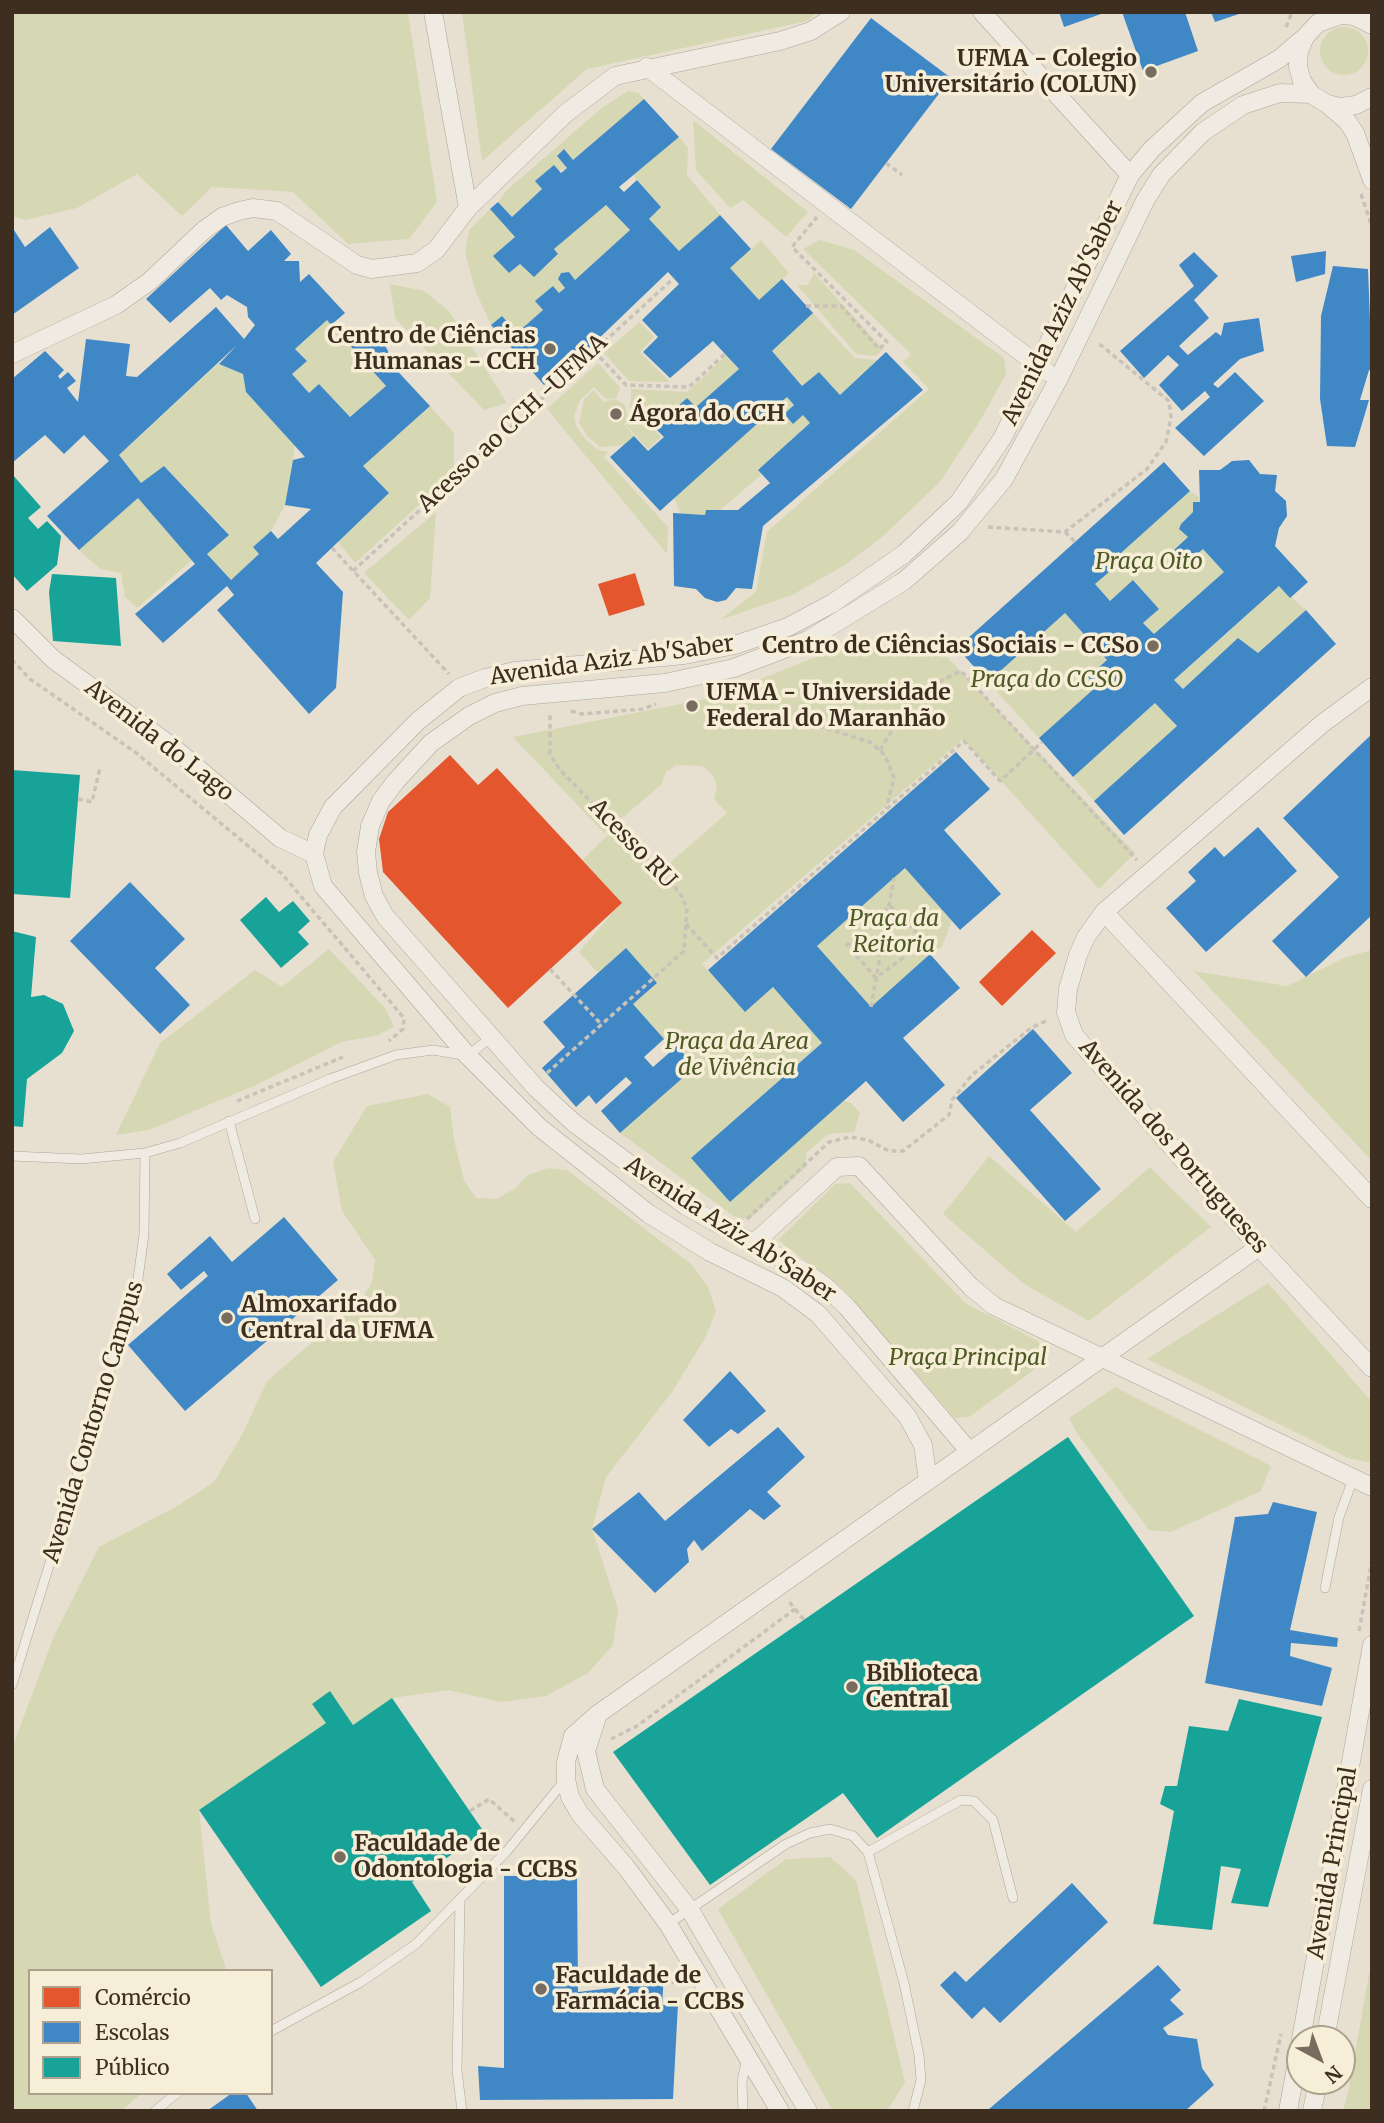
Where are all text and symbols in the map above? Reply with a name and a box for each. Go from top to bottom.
place label: UFMA - Colegio Universitário (COLUN) [885,45,1137,99]
marker: UFMA - Colegio Universitário (COLUN) [1143,64,1159,80]
street label: Avenida Aziz Ab'Saber [997,196,1129,430]
place label: Centro de Ciências Humanas - CCH [328,322,536,376]
street label: Acesso ao CCH -UFMA [413,329,613,519]
marker: Centro de Ciências Humanas - CCH [542,341,558,357]
place label: Ágora do CCH [630,400,785,428]
marker: Ágora do CCH [608,406,624,422]
park label: Praça Oito [1095,548,1203,576]
street label: Avenida Aziz Ab'Saber [488,630,736,692]
place label: Centro de Ciências Sociais - CCSo [762,632,1139,660]
marker: Centro de Ciências Sociais - CCSo [1145,638,1161,654]
park label: Praça do CCSO [971,666,1123,694]
street label: Avenida do Lago [79,674,239,808]
place label: UFMA - Universidade Federal do Maranhão [706,679,951,733]
marker: UFMA - Universidade Federal do Maranhão [684,698,700,714]
street label: Acesso RU [583,794,681,894]
park label: Praça da Reitoria [849,905,939,959]
park label: Praça da Area de Vivência [665,1028,809,1082]
street label: Avenida dos Portugueses [1072,1034,1274,1260]
street label: Avenida Aziz Ab'Saber [619,1151,841,1309]
street label: Avenida Contorno Campus [38,1278,150,1566]
place label: Almoxarifado Central da UFMA [241,1291,433,1345]
marker: Almoxarifado Central da UFMA [219,1310,235,1326]
park label: Praça Principal [889,1344,1047,1372]
place label: Biblioteca Central [866,1660,978,1714]
marker: Biblioteca Central [844,1679,860,1695]
street label: Avenida Principal [1303,1765,1363,1961]
place label: Faculdade de Odontologia - CCBS [354,1830,577,1884]
marker: Faculdade de Odontologia - CCBS [332,1849,348,1865]
place label: Faculdade de Farmácia - CCBS [555,1962,744,2016]
legend [28,1969,273,2095]
marker: Faculdade de Farmácia - CCBS [533,1981,549,1997]
text: Comércio [95,1984,191,2011]
text: Escolas [95,2019,170,2046]
north arrow [1286,2025,1356,2095]
text: Público [95,2054,170,2081]
text: N [1320,2060,1347,2088]

